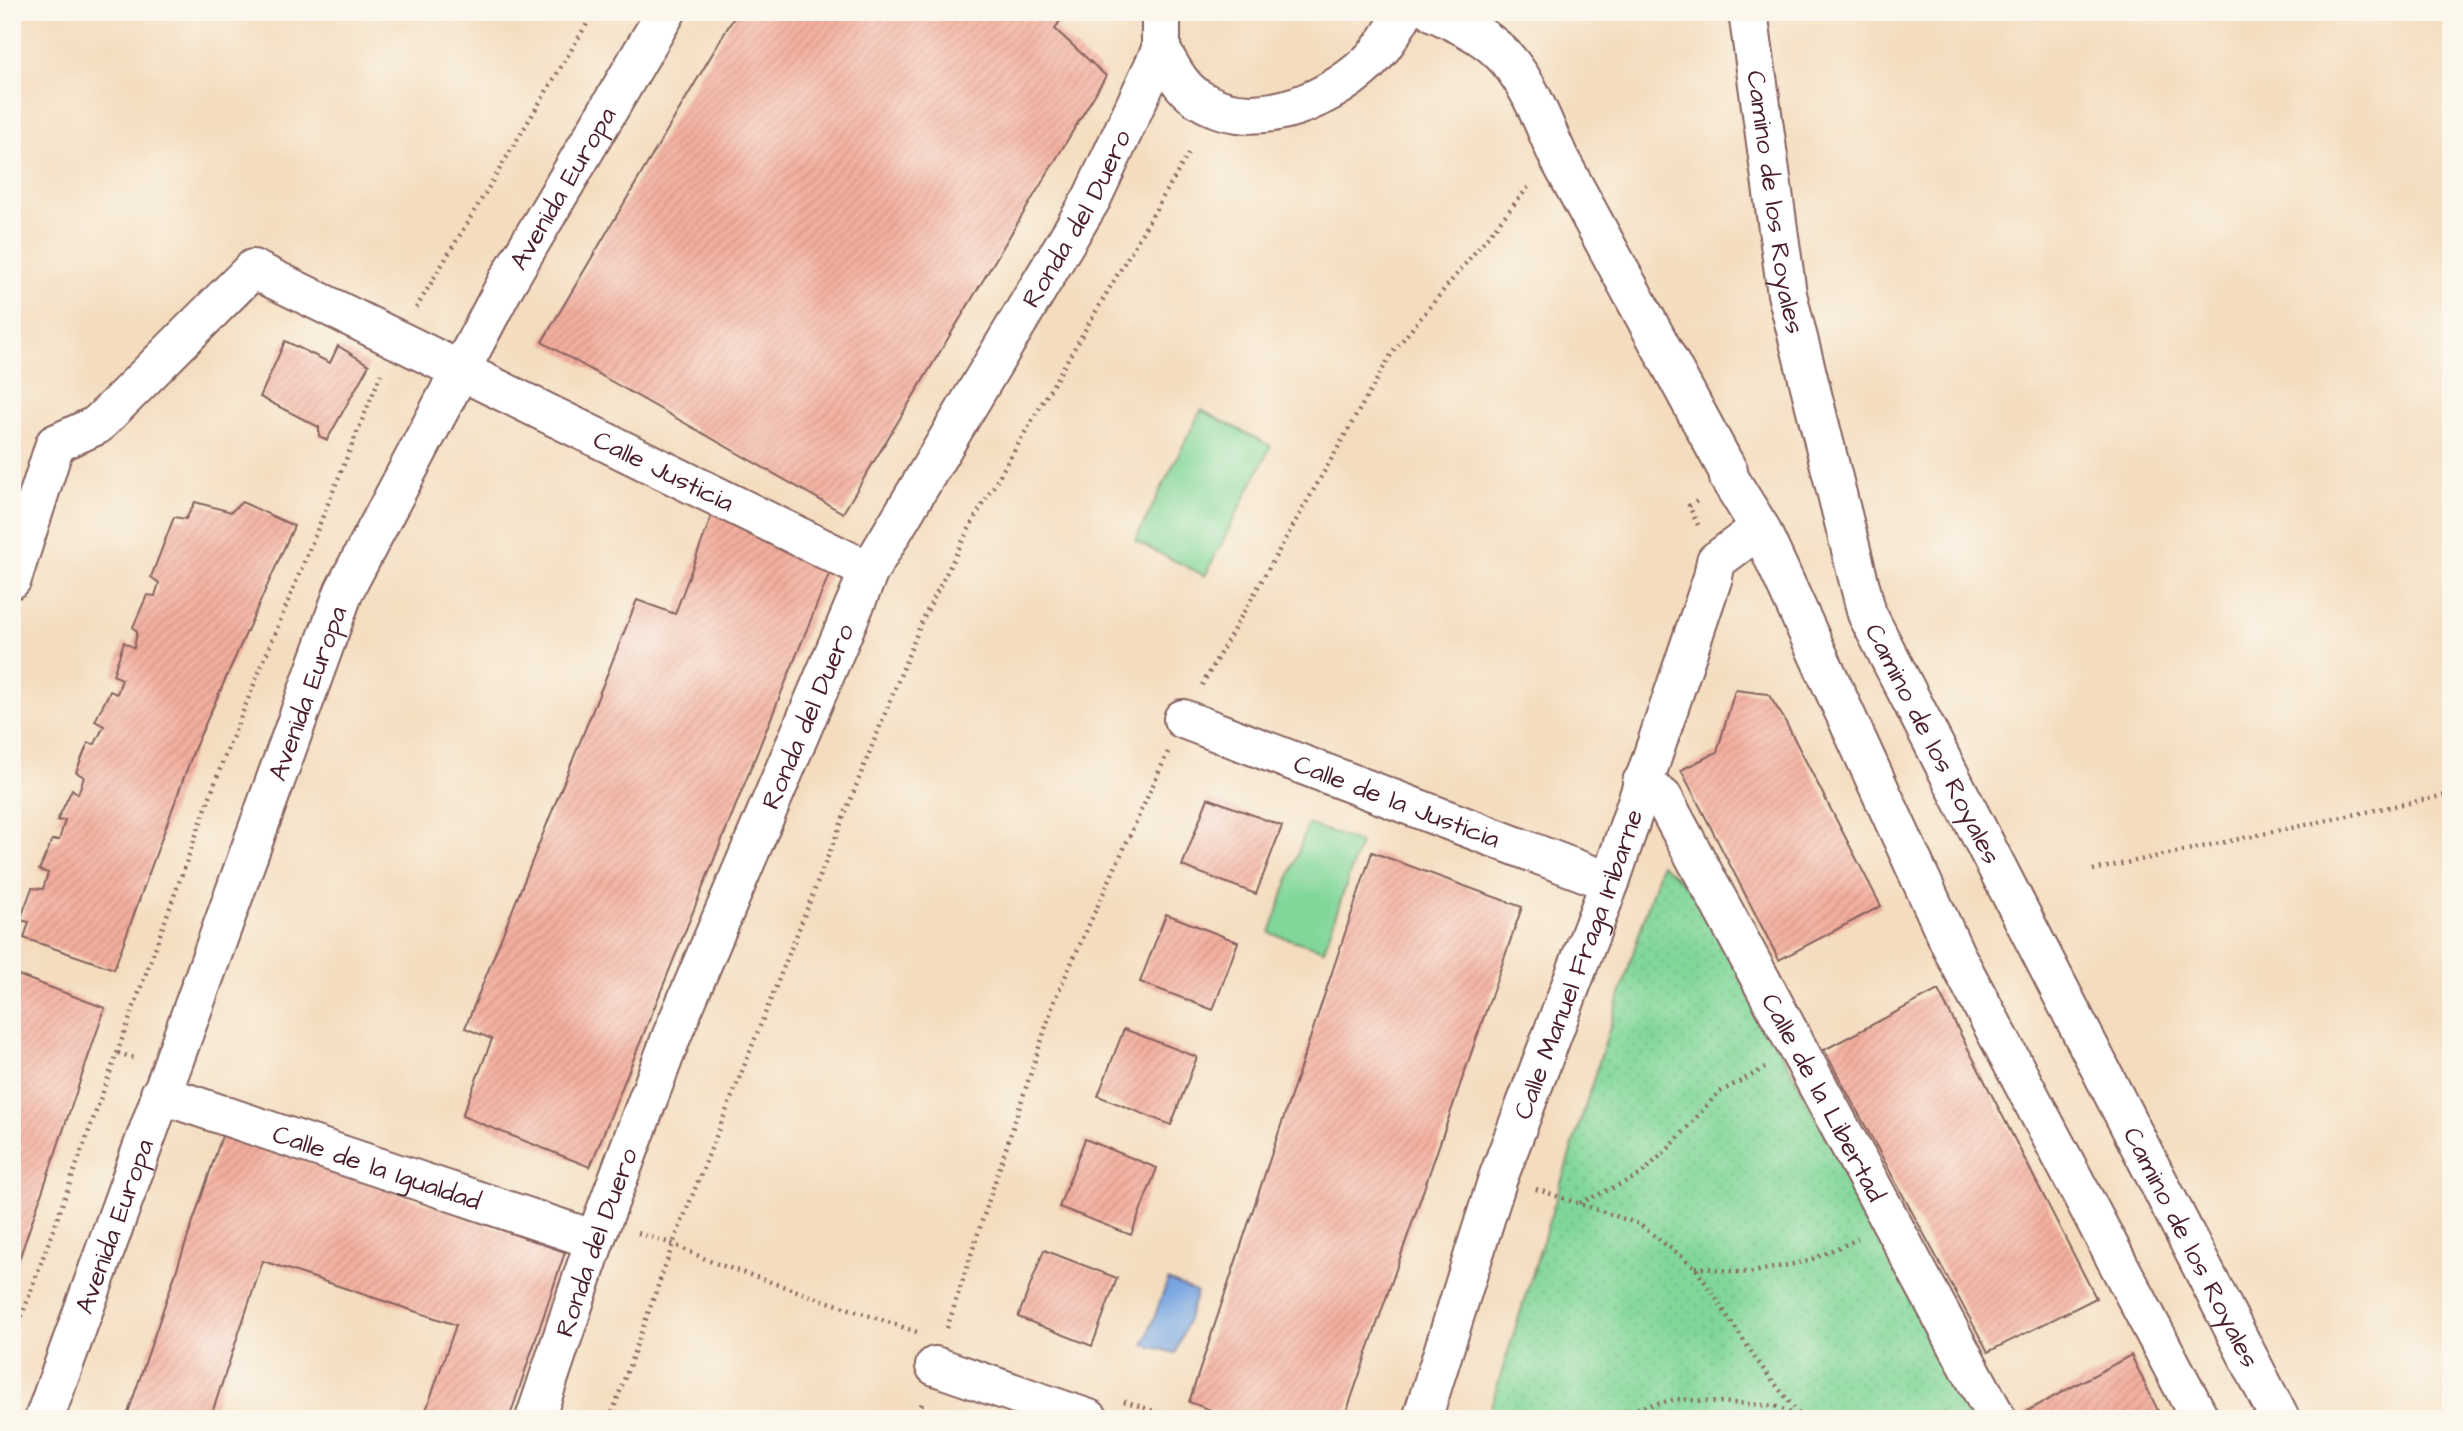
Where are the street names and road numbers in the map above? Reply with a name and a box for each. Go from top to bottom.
street label: Camino de los Royales [1737,68,1813,338]
street label: Avenida Europa [501,100,625,277]
street label: Ronda del Duero [1013,124,1141,315]
street label: Calle Justicia [587,422,740,521]
street label: Avenida Europa [260,601,356,786]
street label: Camino de los Royales [1856,617,2009,870]
street label: Ronda del Duero [753,618,864,815]
street label: Calle de la Justicia [1288,746,1505,857]
street label: Calle Manuel Fraga Iribarne [1505,805,1652,1125]
street label: Calle de la Libertad [1752,987,1894,1208]
street label: Calle de la Igualdad [268,1116,486,1220]
street label: Camino de los Royales [2114,1121,2268,1374]
street label: Avenida Europa [67,1134,163,1319]
street label: Ronda del Duero [547,1143,647,1342]

